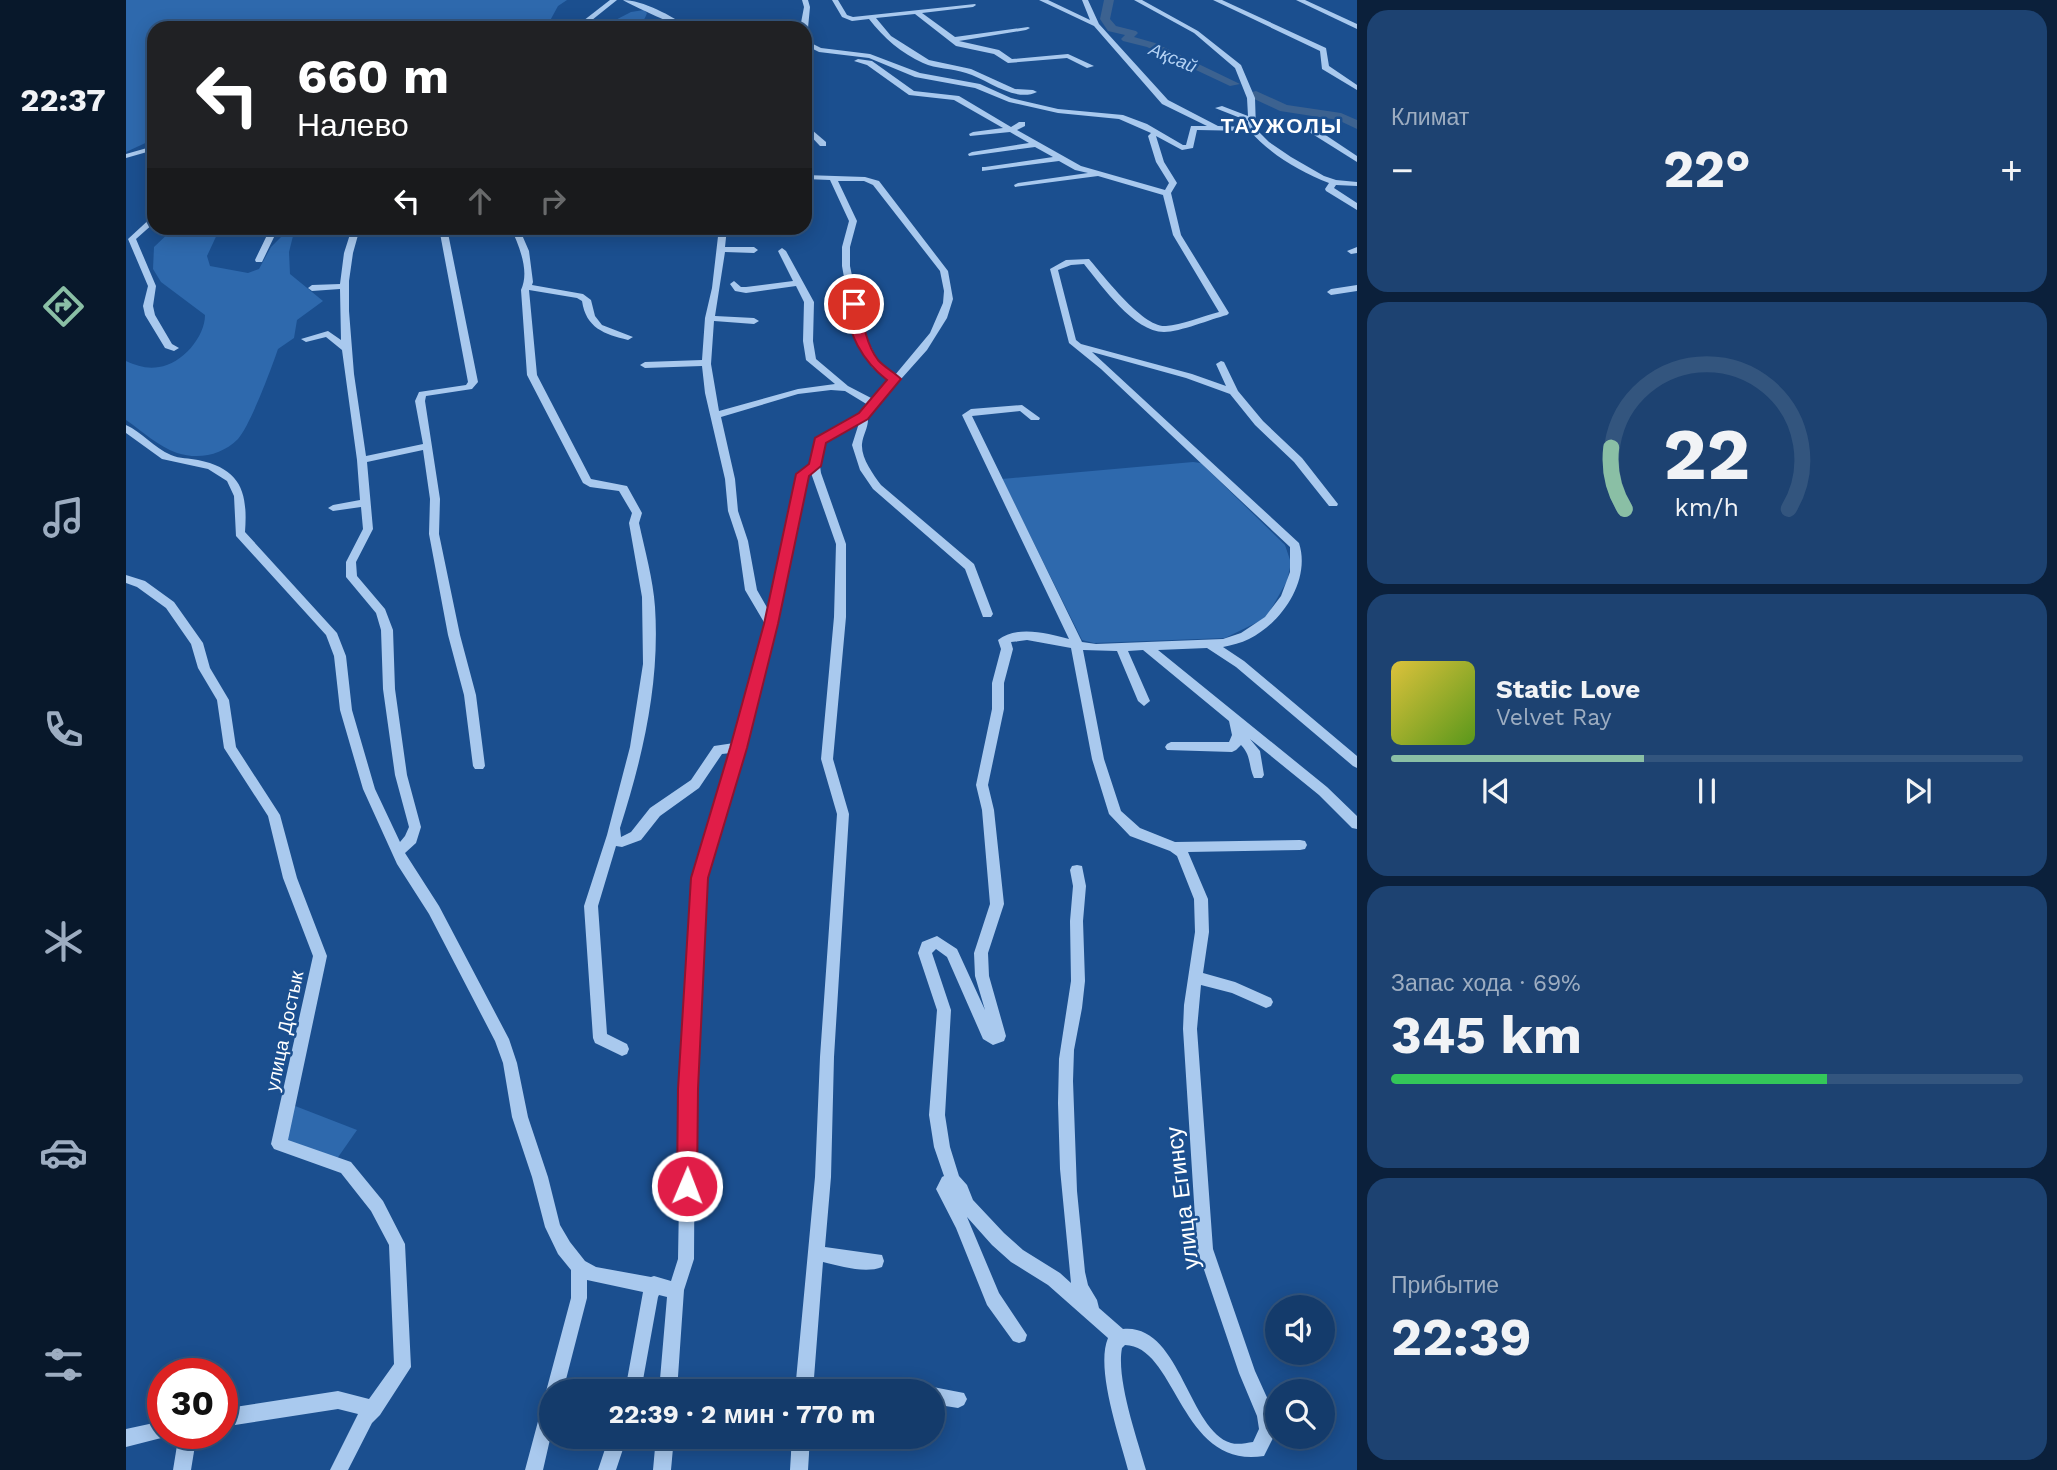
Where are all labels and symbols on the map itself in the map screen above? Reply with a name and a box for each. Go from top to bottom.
water label: Ақсай [1145,38,1200,77]
district label: ТАУЖОЛЫ [1221,113,1343,138]
pin [824,274,884,334]
street label: улица Достык [261,968,309,1093]
street label: улица Егинсу [1160,1125,1205,1271]
position arrow [650,1149,724,1223]
speed limit sign: 30 [147,1358,238,1449]

